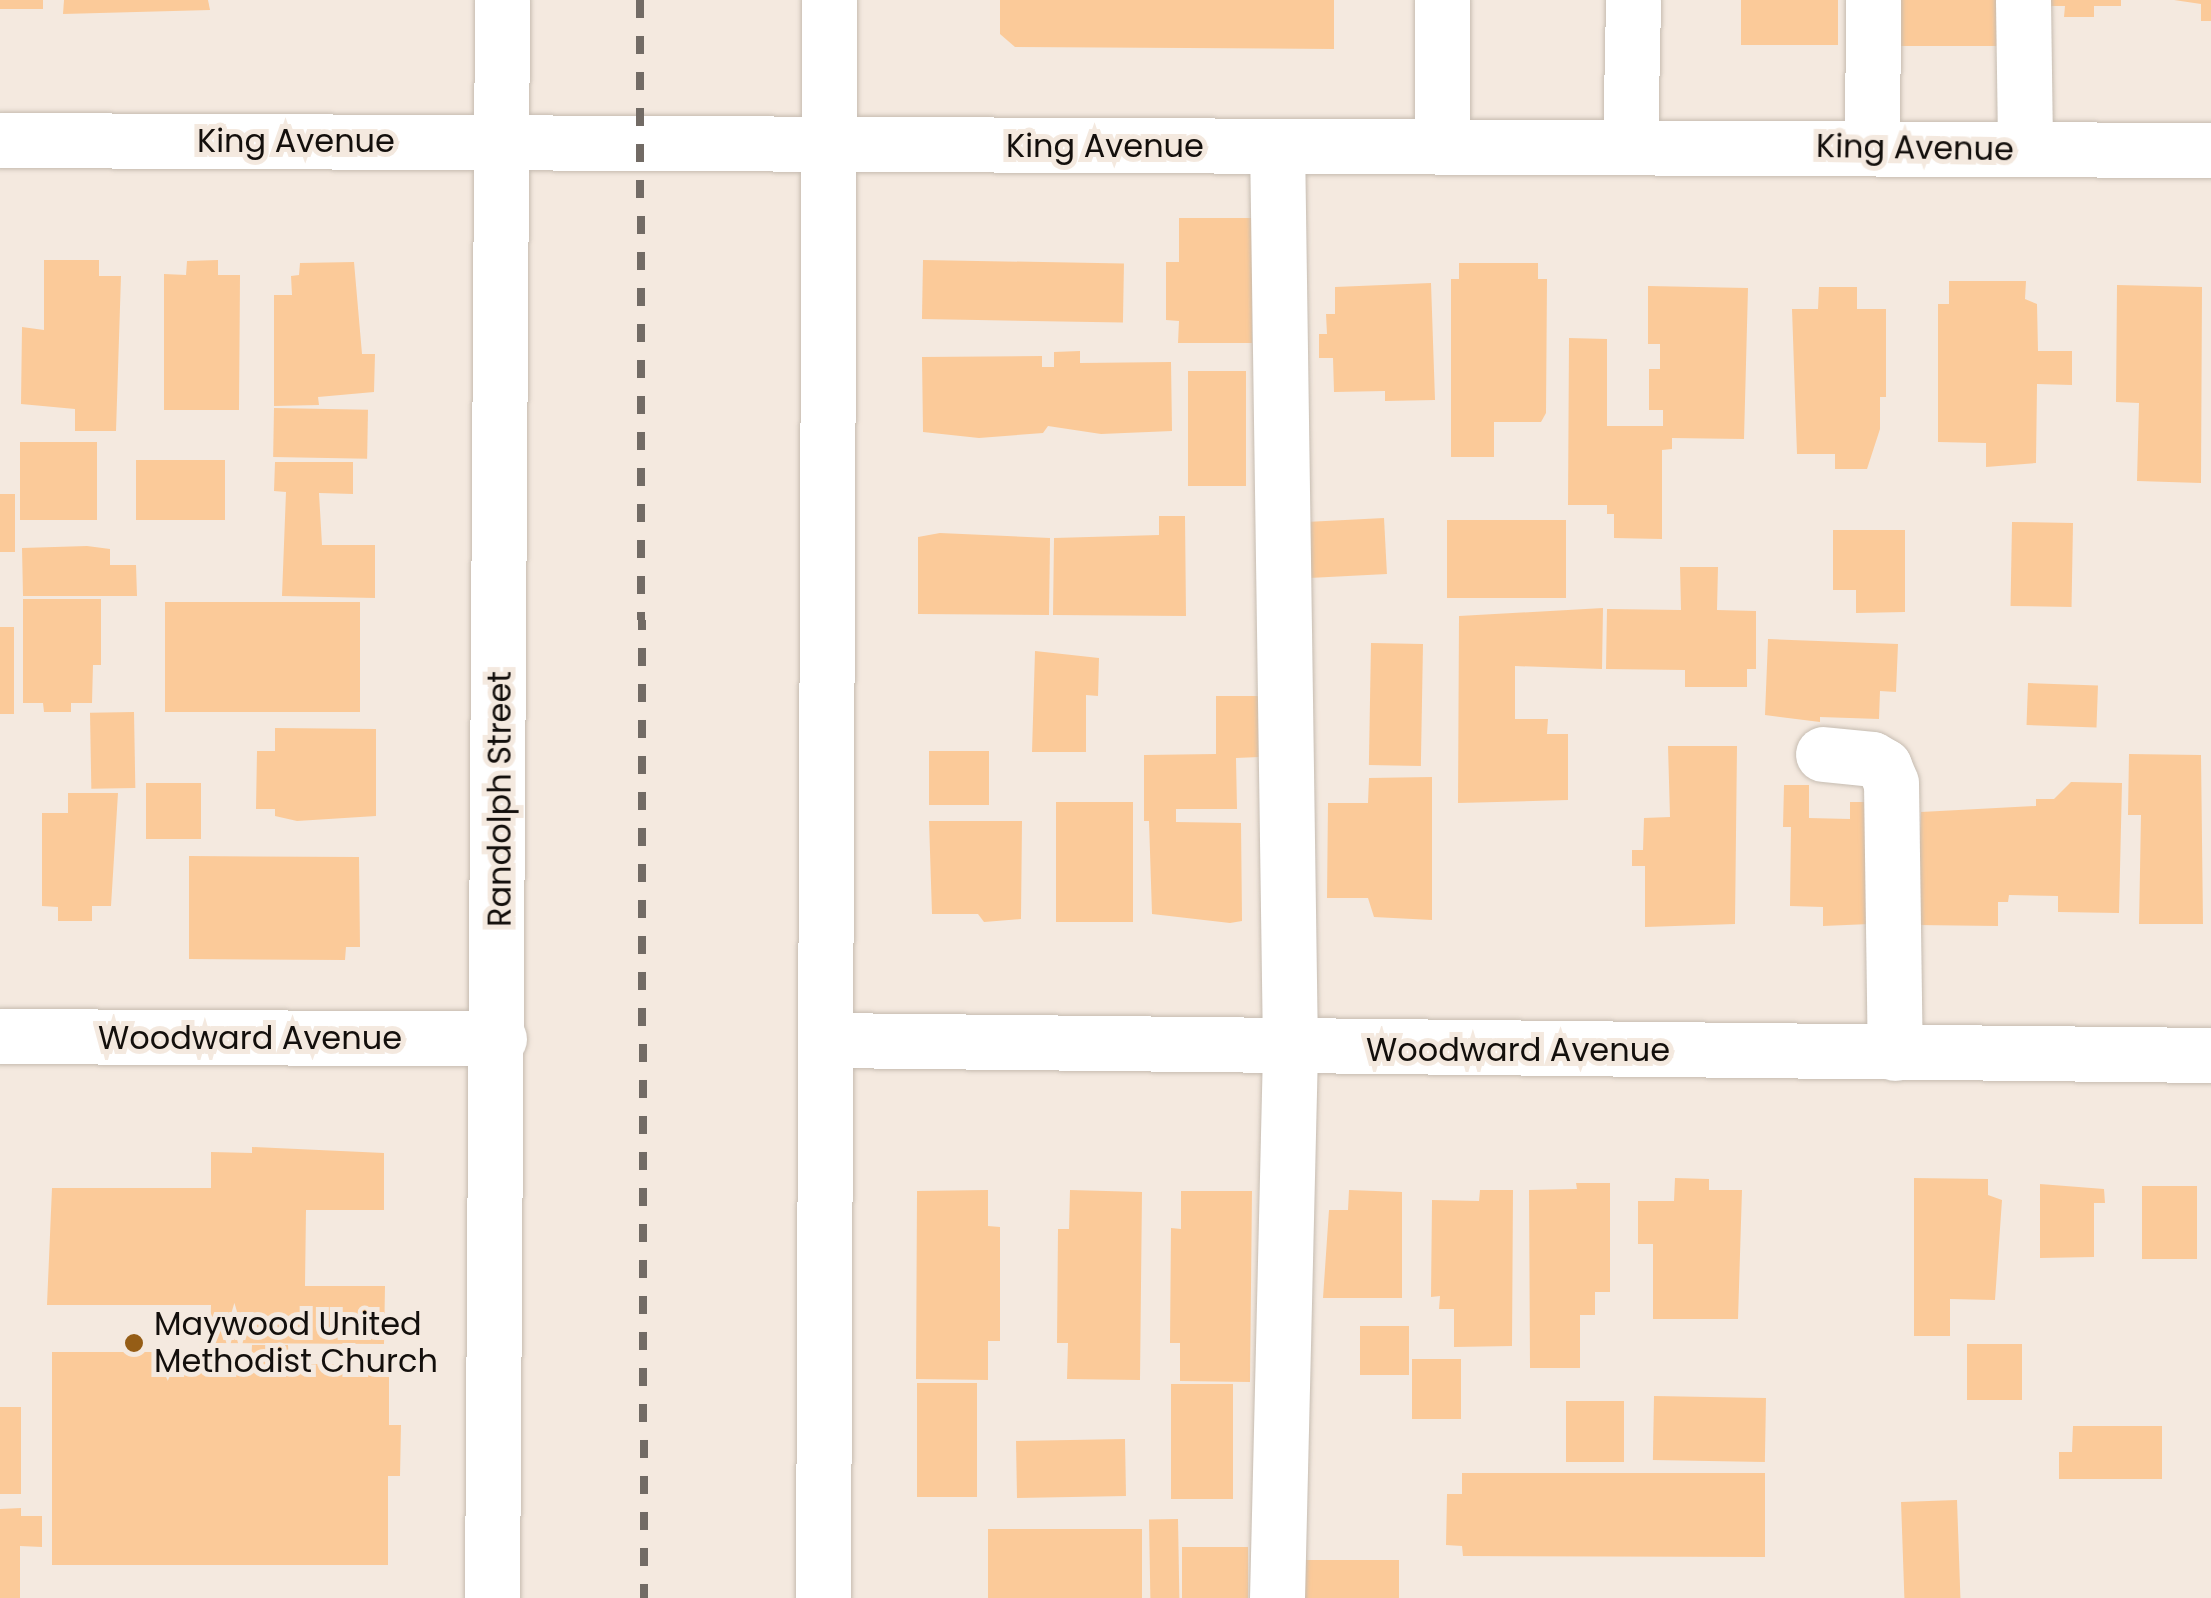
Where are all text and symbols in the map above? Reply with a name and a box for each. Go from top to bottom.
street label: King Avenue [197,122,395,160]
street label: King Avenue [1006,127,1204,165]
street label: King Avenue [1816,127,2014,169]
street label: Randolph Street [481,671,519,927]
street label: Woodward Avenue [98,1019,402,1057]
street label: Woodward Avenue [1366,1031,1670,1069]
place label: Maywood United Methodist Church [154,1306,438,1381]
marker: Maywood United Methodist Church [123,1332,145,1354]

